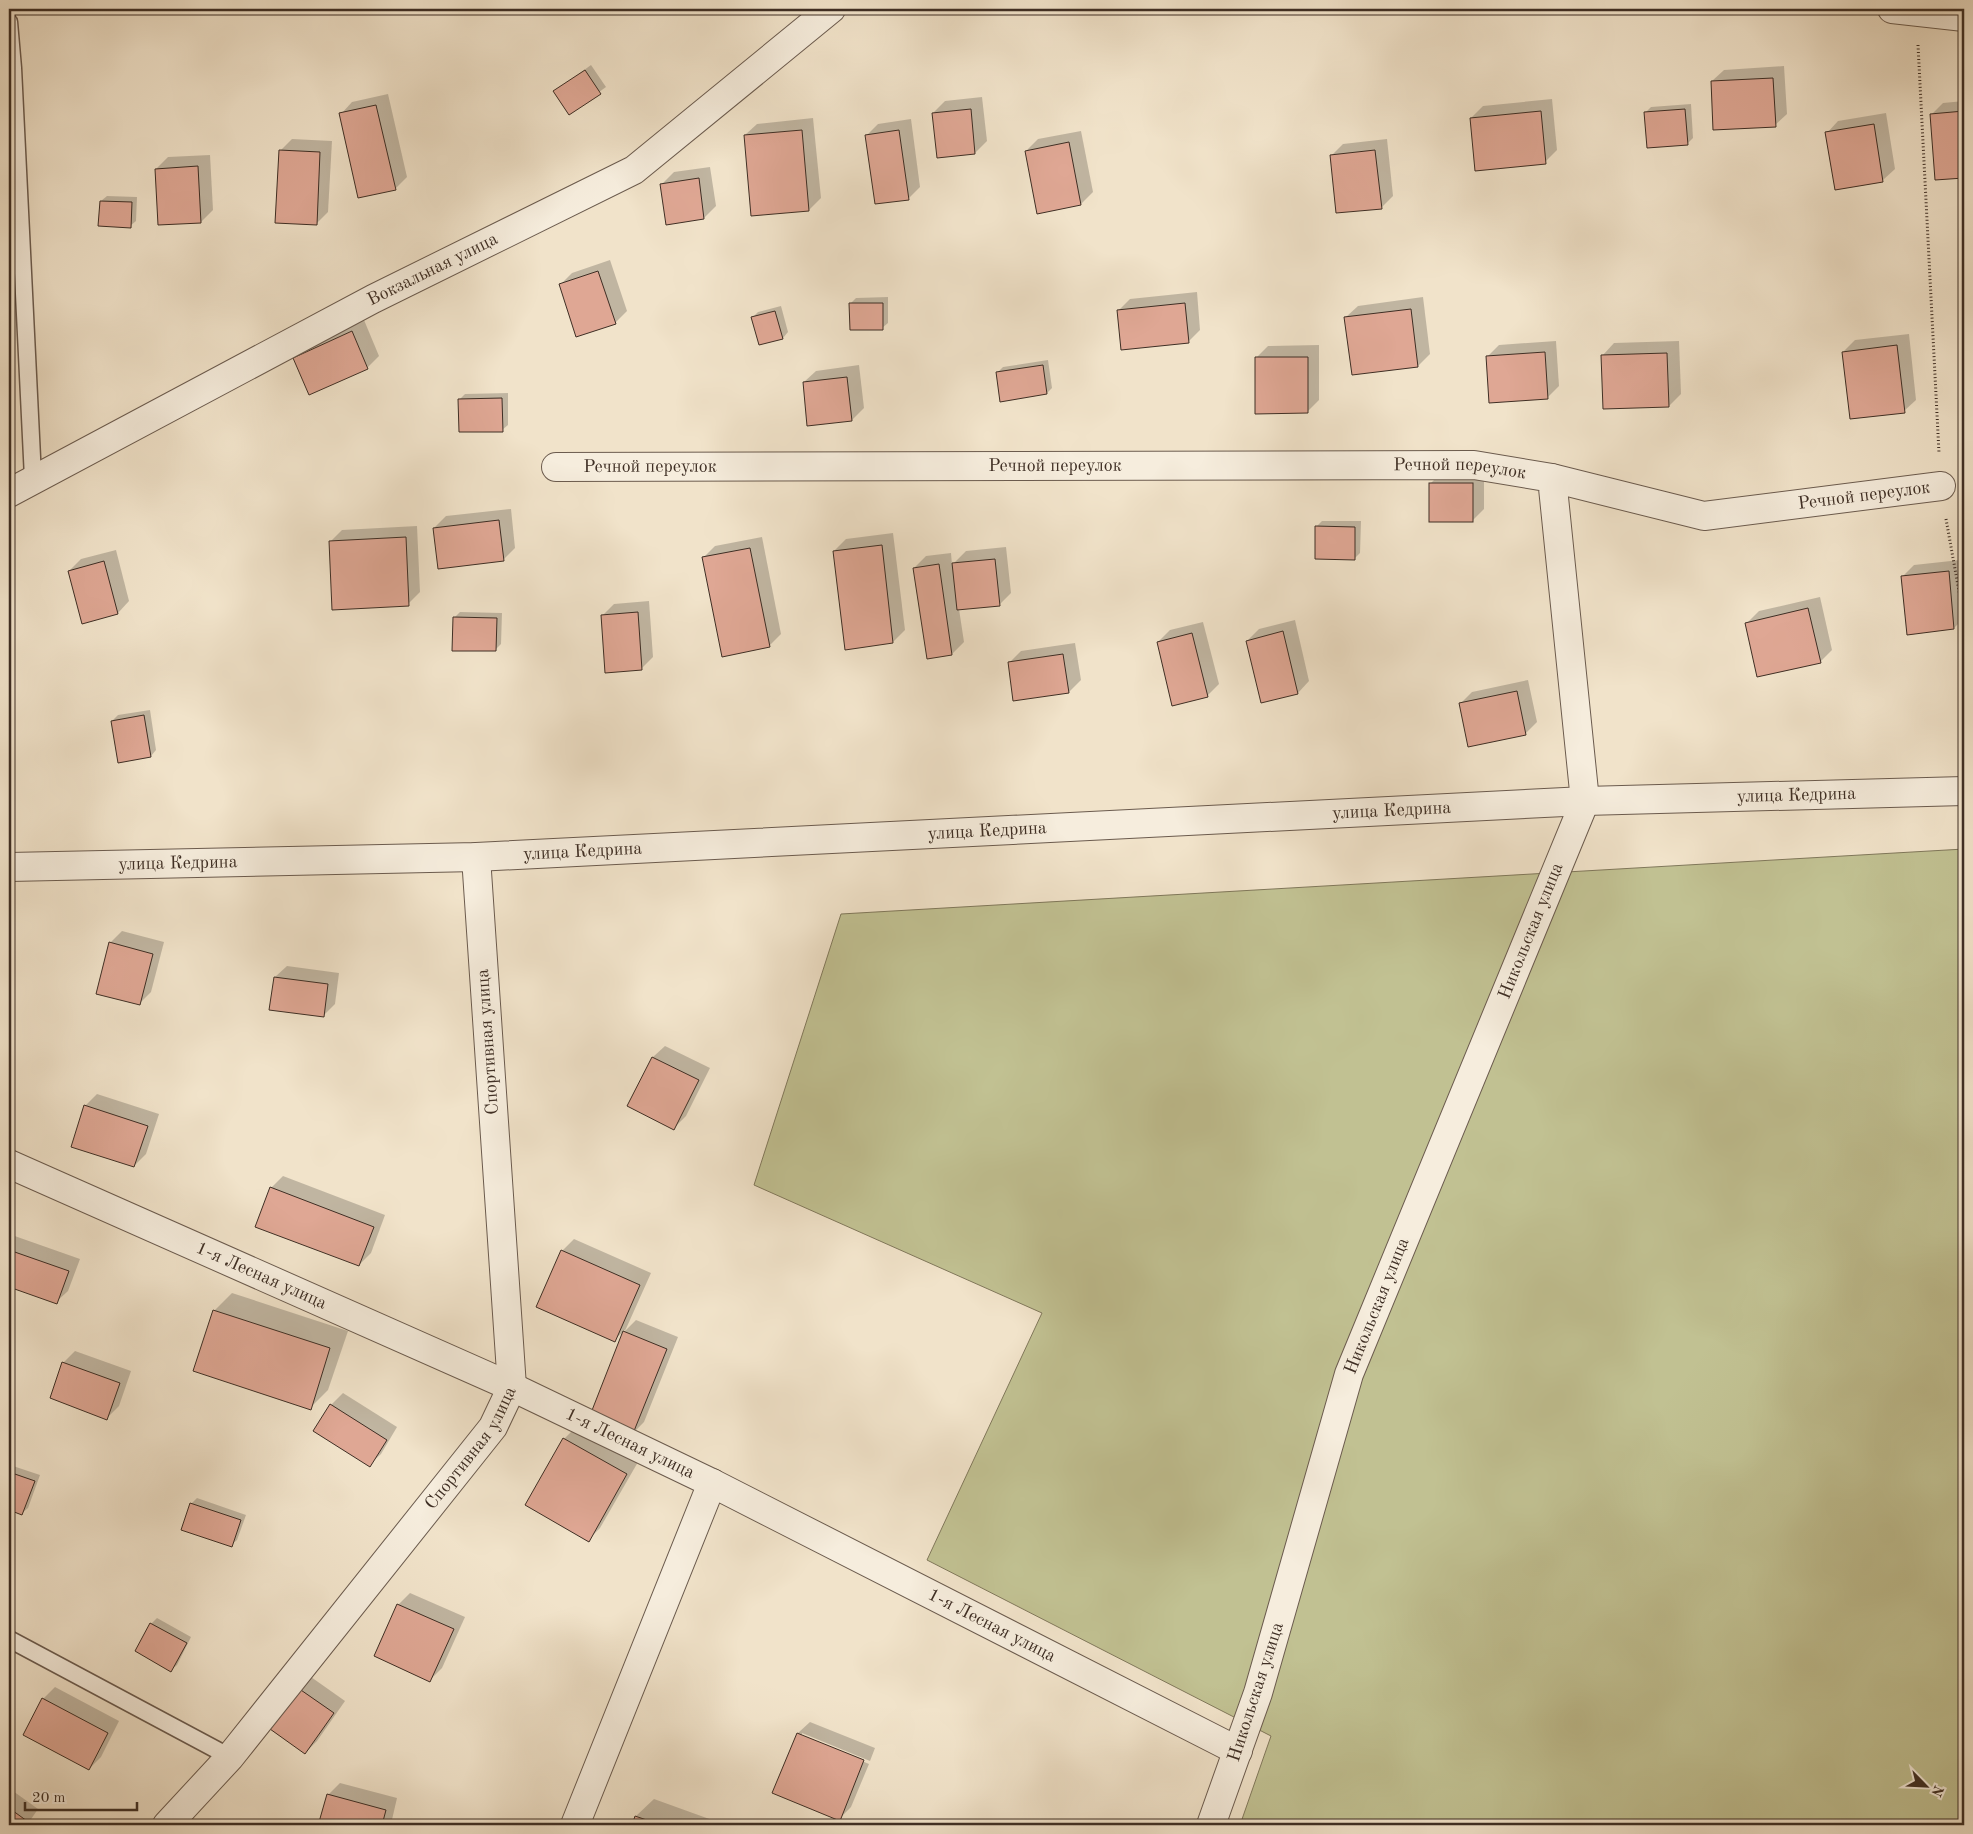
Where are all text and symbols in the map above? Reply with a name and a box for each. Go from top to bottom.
street label: Вокзальная улица [365,230,501,309]
street label: Речной переулок [1393,456,1527,483]
street label: Речной переулок [988,457,1122,475]
street label: Речной переулок [583,458,717,476]
street label: Речной переулок [1797,478,1931,513]
street label: улица Кедрина [1737,785,1856,806]
street label: улица Кедрина [1332,799,1452,823]
street label: улица Кедрина [927,819,1047,843]
street label: улица Кедрина [523,840,643,864]
street label: улица Кедрина [118,853,238,874]
street label: Никольская улица [1495,860,1567,1002]
street label: Спортивная улица [474,968,502,1116]
street label: Никольская улица [1341,1235,1413,1377]
street label: 1-я Лесная улица [193,1239,329,1313]
street label: Спортивная улица [422,1384,520,1513]
street label: 1-я Лесная улица [562,1405,697,1482]
street label: 1-я Лесная улица [925,1585,1059,1666]
street label: Никольская улица [1225,1620,1287,1764]
north arrow [1900,1762,1950,1812]
scale bar [25,1779,138,1811]
text: N [1928,1783,1946,1799]
text: 20 m [32,1791,66,1806]

